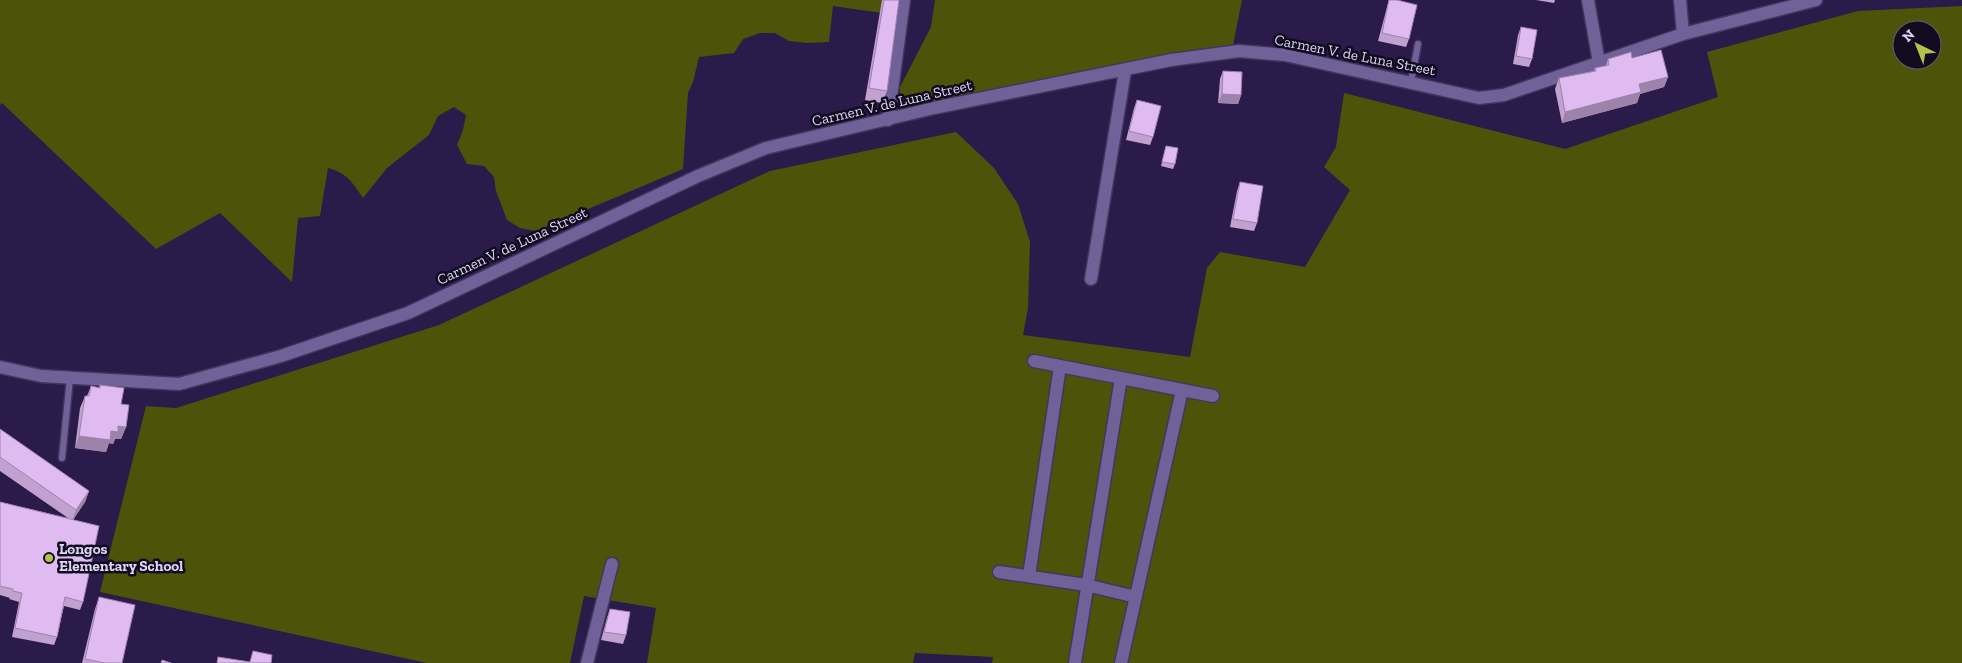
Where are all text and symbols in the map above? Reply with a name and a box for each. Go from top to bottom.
north arrow [1892,20,1942,70]
text: N [1899,26,1918,46]
street label: Carmen V. de Luna Street [1273,31,1438,80]
street label: Carmen V. de Luna Street [810,76,974,130]
street label: Carmen V. de Luna Street [434,203,590,289]
place label: Longos Elementary School [59,540,183,575]
marker: Longos Elementary School [43,552,55,564]

